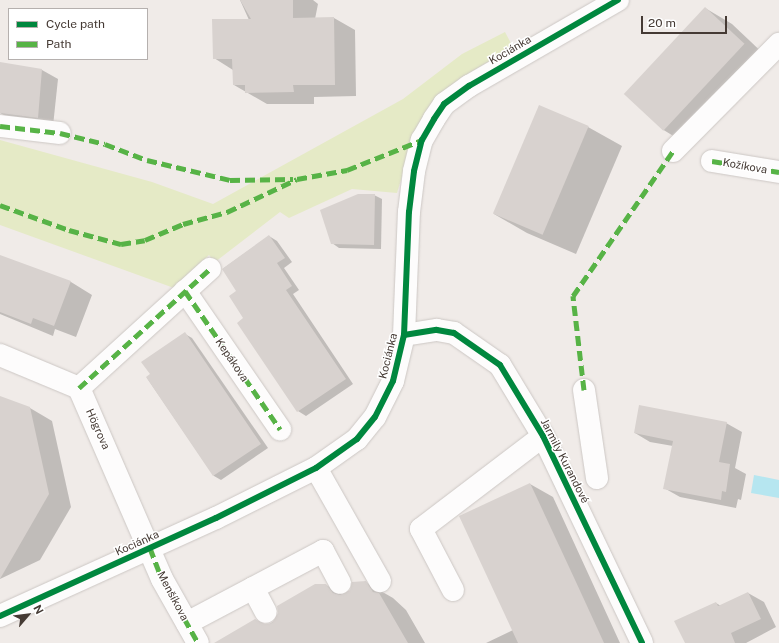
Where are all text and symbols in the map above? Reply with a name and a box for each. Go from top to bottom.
legend [8,8,148,60]
scale bar [643,8,729,34]
text: 20 m [648,16,676,30]
text: Cycle path [46,17,105,31]
street label: Kociánka [487,33,533,67]
text: Path [46,37,72,51]
street label: Kožíkova [722,156,768,176]
street label: Kociánka [376,332,400,380]
street label: Kepákova [213,336,251,384]
street label: Högrova [83,407,113,451]
street label: Jarmily Kurandové [538,417,592,505]
street label: Kociánka [113,527,161,559]
street label: Menšíkova [154,569,192,623]
north arrow [8,595,48,635]
text: N [31,603,46,616]

